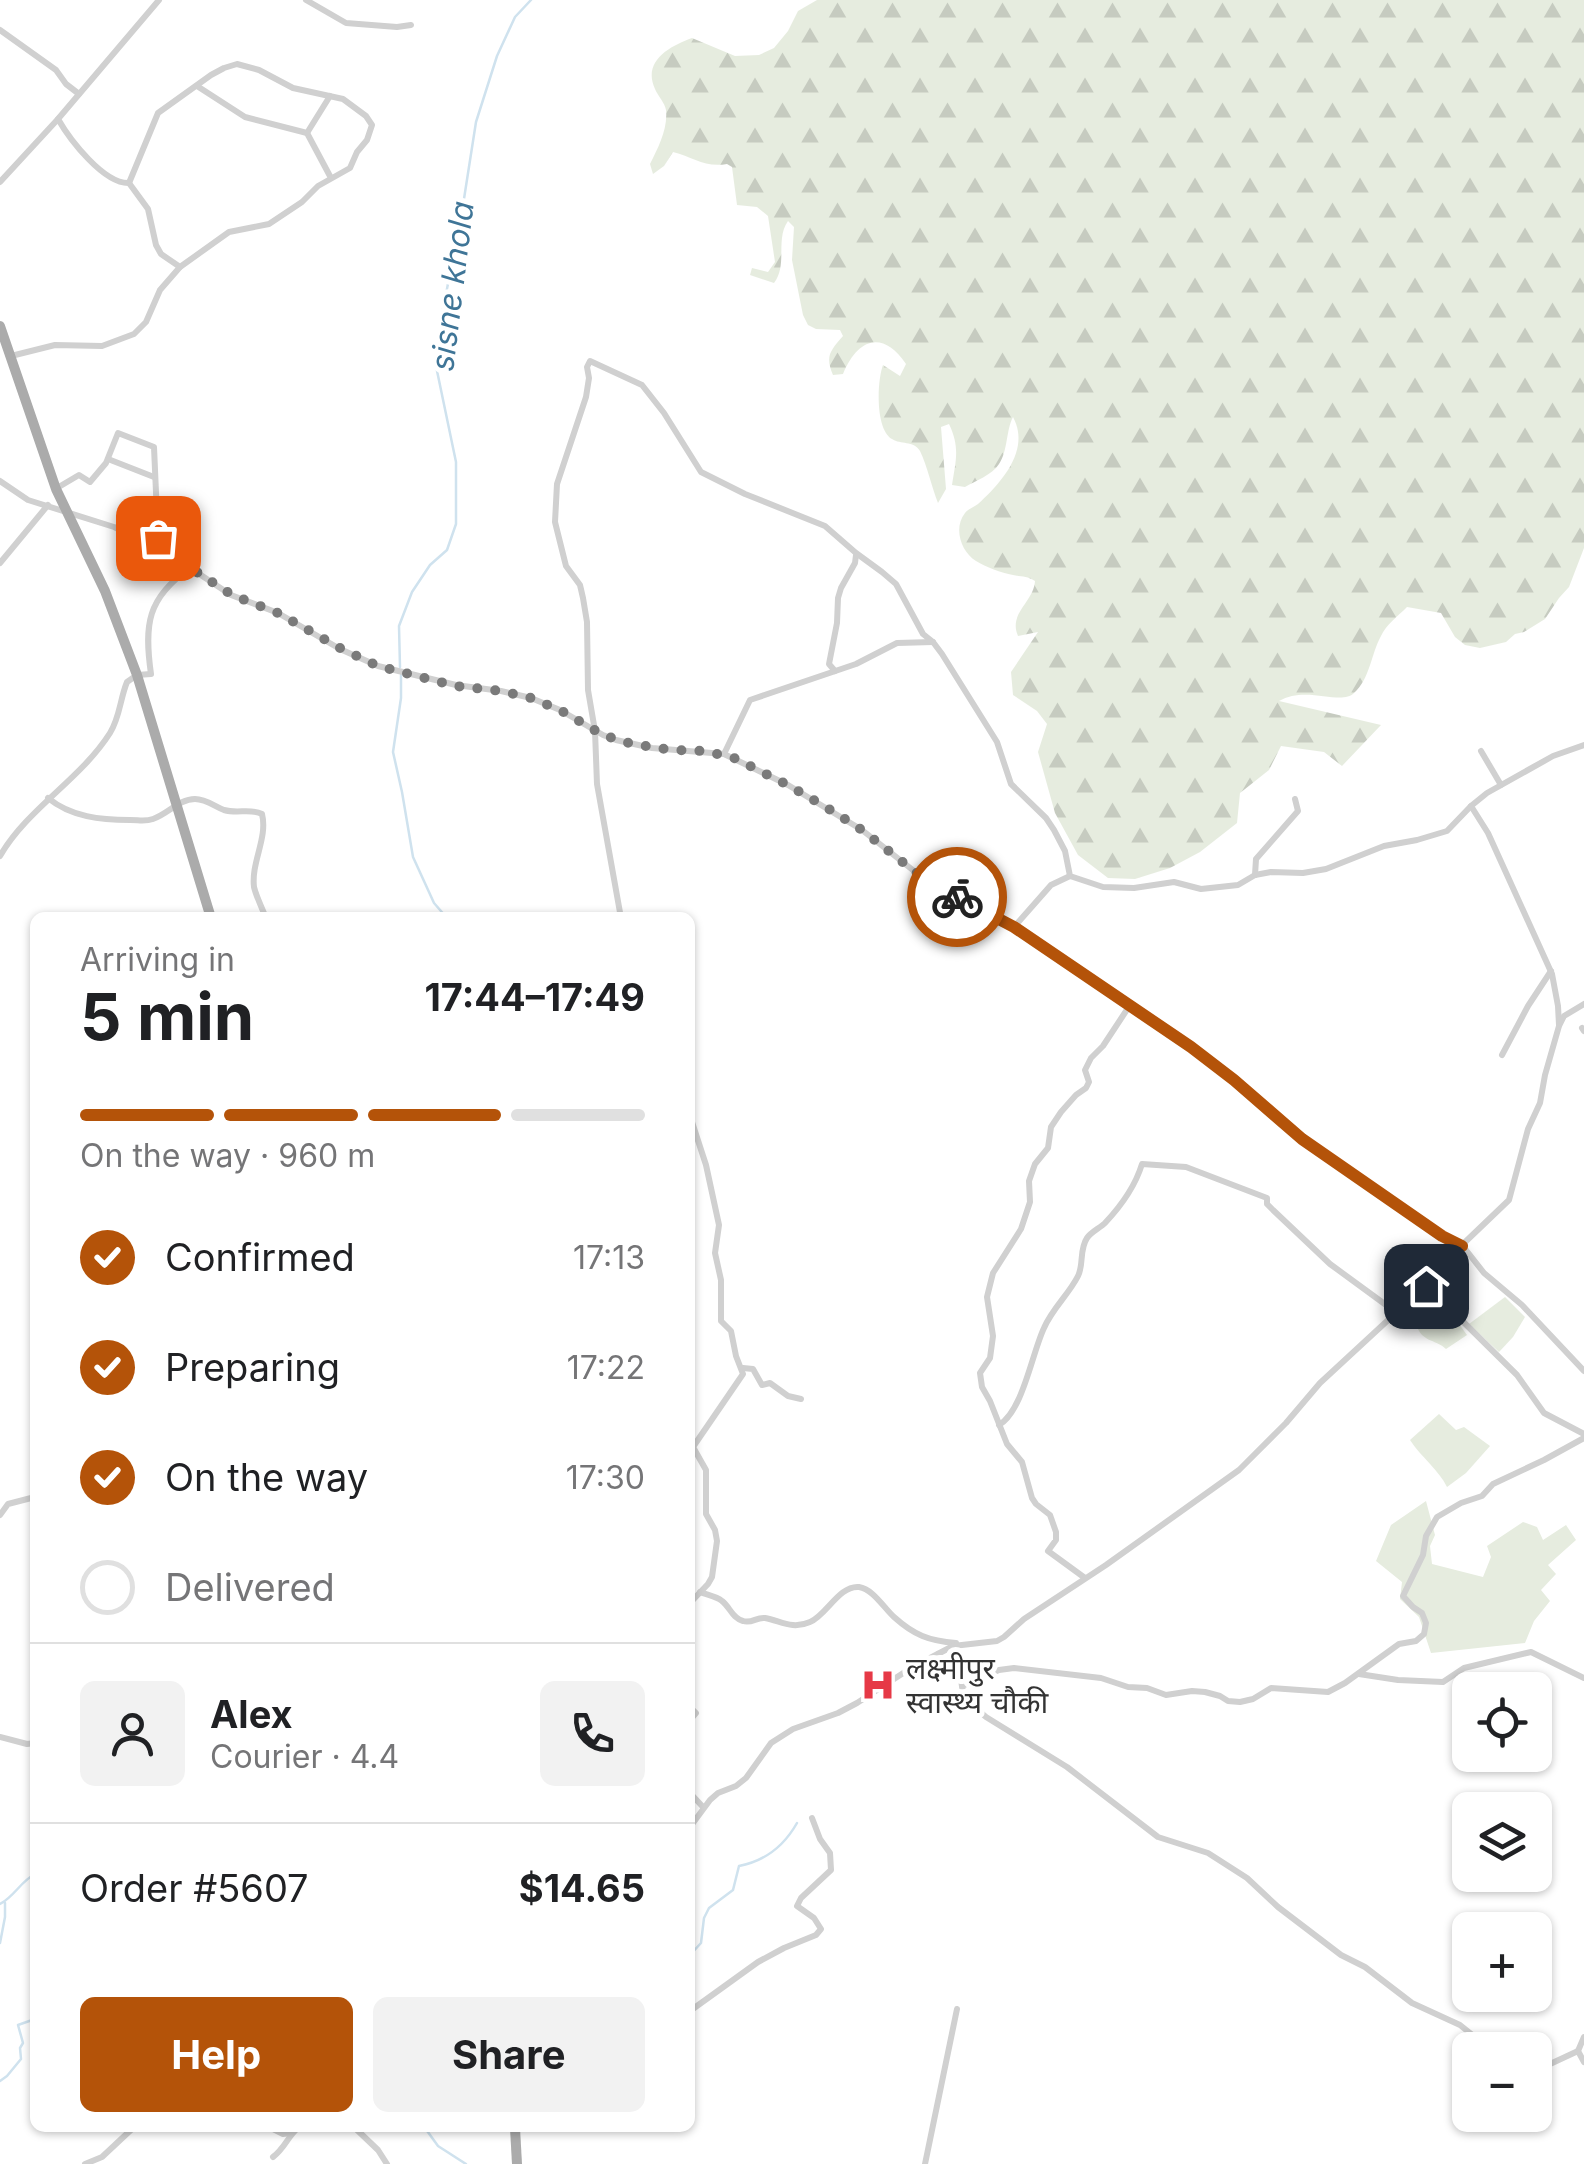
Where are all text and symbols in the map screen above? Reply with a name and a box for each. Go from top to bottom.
water label: sisne khola [422,199,482,373]
pin [116,496,201,581]
icon: bag [131,511,186,566]
courier [907,847,1007,947]
icon: bike [930,870,985,925]
text: Arriving in [80,940,235,979]
text: 17:44–17:49 [424,974,645,1020]
text: 5 min [80,977,254,1056]
text: On the way · 960 m [80,1136,375,1175]
icon: check [80,1230,135,1285]
text: Confirmed [165,1234,355,1280]
text: 17:13 [573,1238,645,1277]
pin [1384,1244,1469,1329]
icon: home [1399,1259,1454,1314]
icon: check [80,1340,135,1395]
text: Preparing [165,1344,340,1390]
text: 17:22 [567,1348,645,1387]
icon: check [80,1450,135,1505]
text: On the way [165,1454,368,1500]
text: 17:30 [566,1458,645,1497]
text: Delivered [165,1564,335,1610]
place label: लक्ष्मीपुर स्वास्थ्य चौकी [906,1650,1049,1720]
hospital icon: लक्ष्मीपुर स्वास्थ्य चौकी [859,1666,897,1704]
map controls [1452,1672,1552,2132]
button: locate [1452,1672,1552,1772]
button: person [80,1681,185,1786]
button: phone [540,1681,645,1786]
text: Alex [210,1691,293,1737]
text: Courier · 4.4 [210,1737,399,1776]
button: layers [1452,1792,1552,1892]
text: Order #5607 [80,1865,309,1911]
text: $14.65 [519,1865,645,1911]
button: + [1452,1912,1552,2012]
button: Help [80,1997,353,2112]
button: Share [373,1997,645,2112]
button: − [1452,2032,1552,2132]

